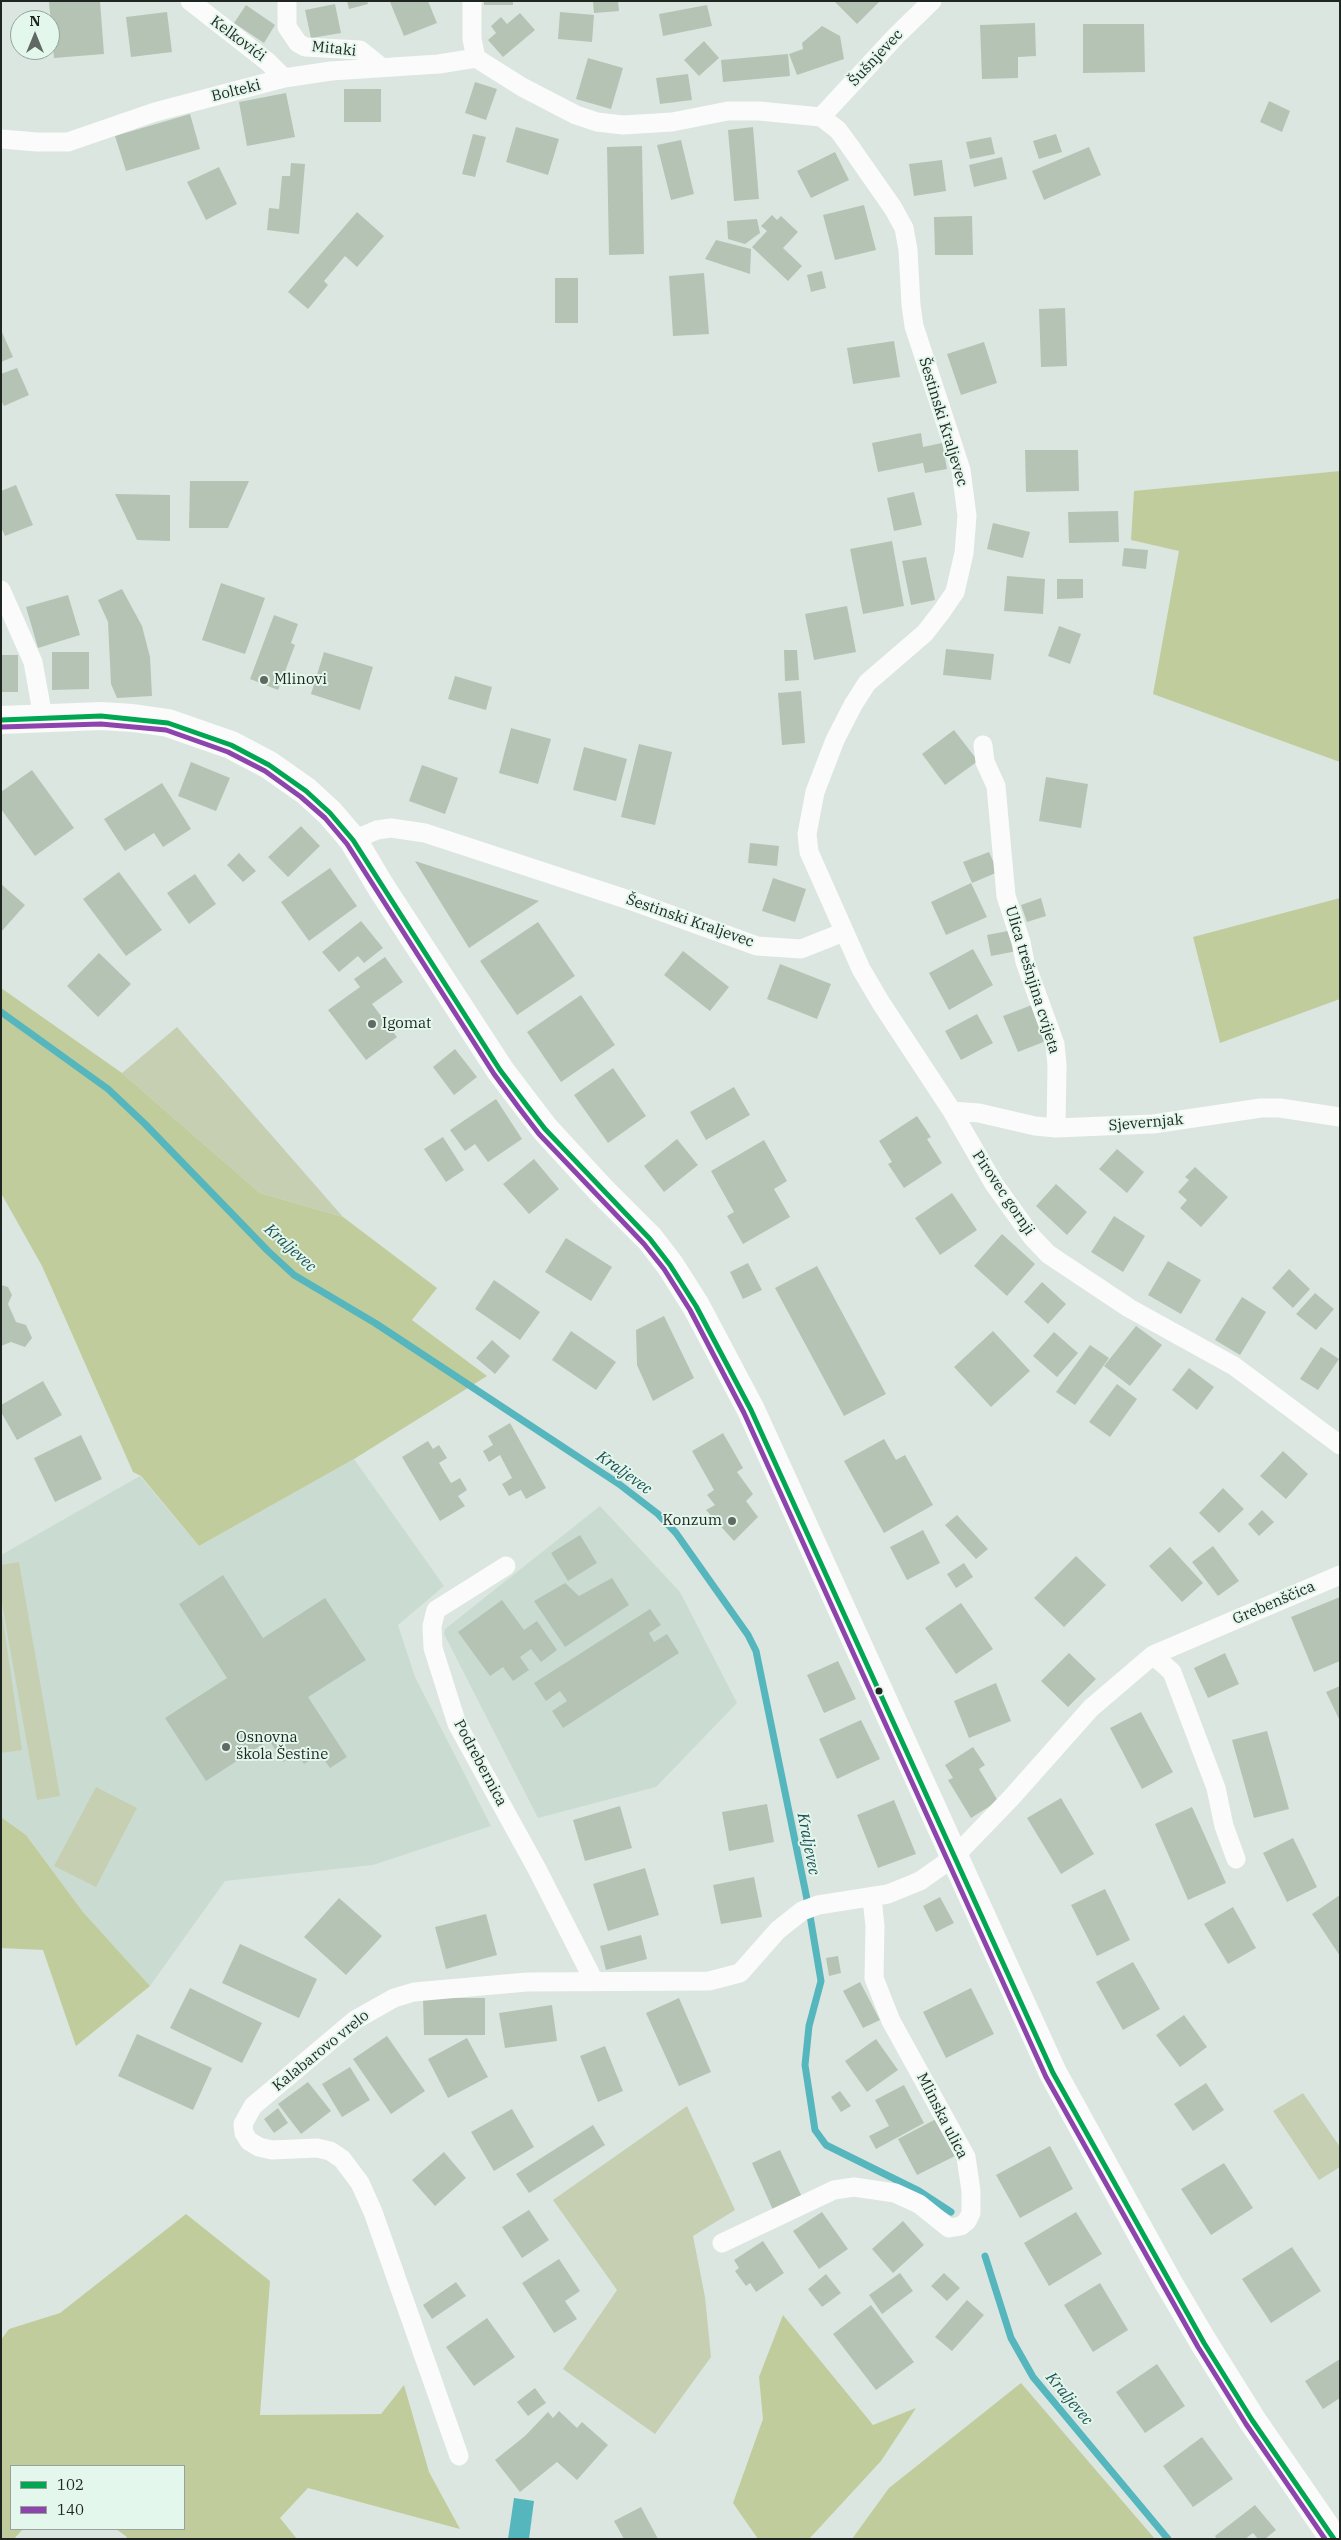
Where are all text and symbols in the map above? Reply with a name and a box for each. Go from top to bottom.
north arrow [10,10,60,60]
text: N [29,12,41,30]
street label: Kelkovići [207,12,269,66]
street label: Šušnjevec [845,26,907,90]
street label: Mitaki [311,38,357,60]
street label: Bolteki [210,76,262,106]
street label: Šestinski Kraljevec [915,355,971,489]
place label: Mlinovi [274,671,327,689]
marker: Mlinovi [258,674,270,686]
street label: Šestinski Kraljevec [624,891,756,951]
street label: Ulica trešnjina cvijeta [1001,904,1063,1056]
place label: Igomat [382,1015,431,1033]
marker: Igomat [366,1018,378,1030]
street label: Sjevernjak [1108,1111,1184,1135]
street label: Pirovec gornji [968,1147,1038,1239]
water label: Kraljevec [260,1220,320,1276]
water label: Kraljevec [593,1447,655,1499]
place label: Konzum [663,1512,722,1530]
marker: Konzum [726,1515,738,1527]
street label: Grebenščica [1230,1578,1318,1628]
unlabelled marker [874,1686,884,1696]
street label: Podrebernica [450,1717,510,1809]
place label: Osnovna škola Šestine [236,1729,328,1764]
marker: Osnovna škola Šestine [220,1741,232,1753]
water label: Kraljevec [793,1811,823,1877]
street label: Kalabarovo vrelo [269,2007,373,2095]
street label: Mlinska ulica [913,2070,971,2162]
water label: Kraljevec [1041,2369,1097,2429]
legend [10,2465,185,2530]
text: 102 [57,2475,84,2494]
text: 140 [57,2500,84,2519]

